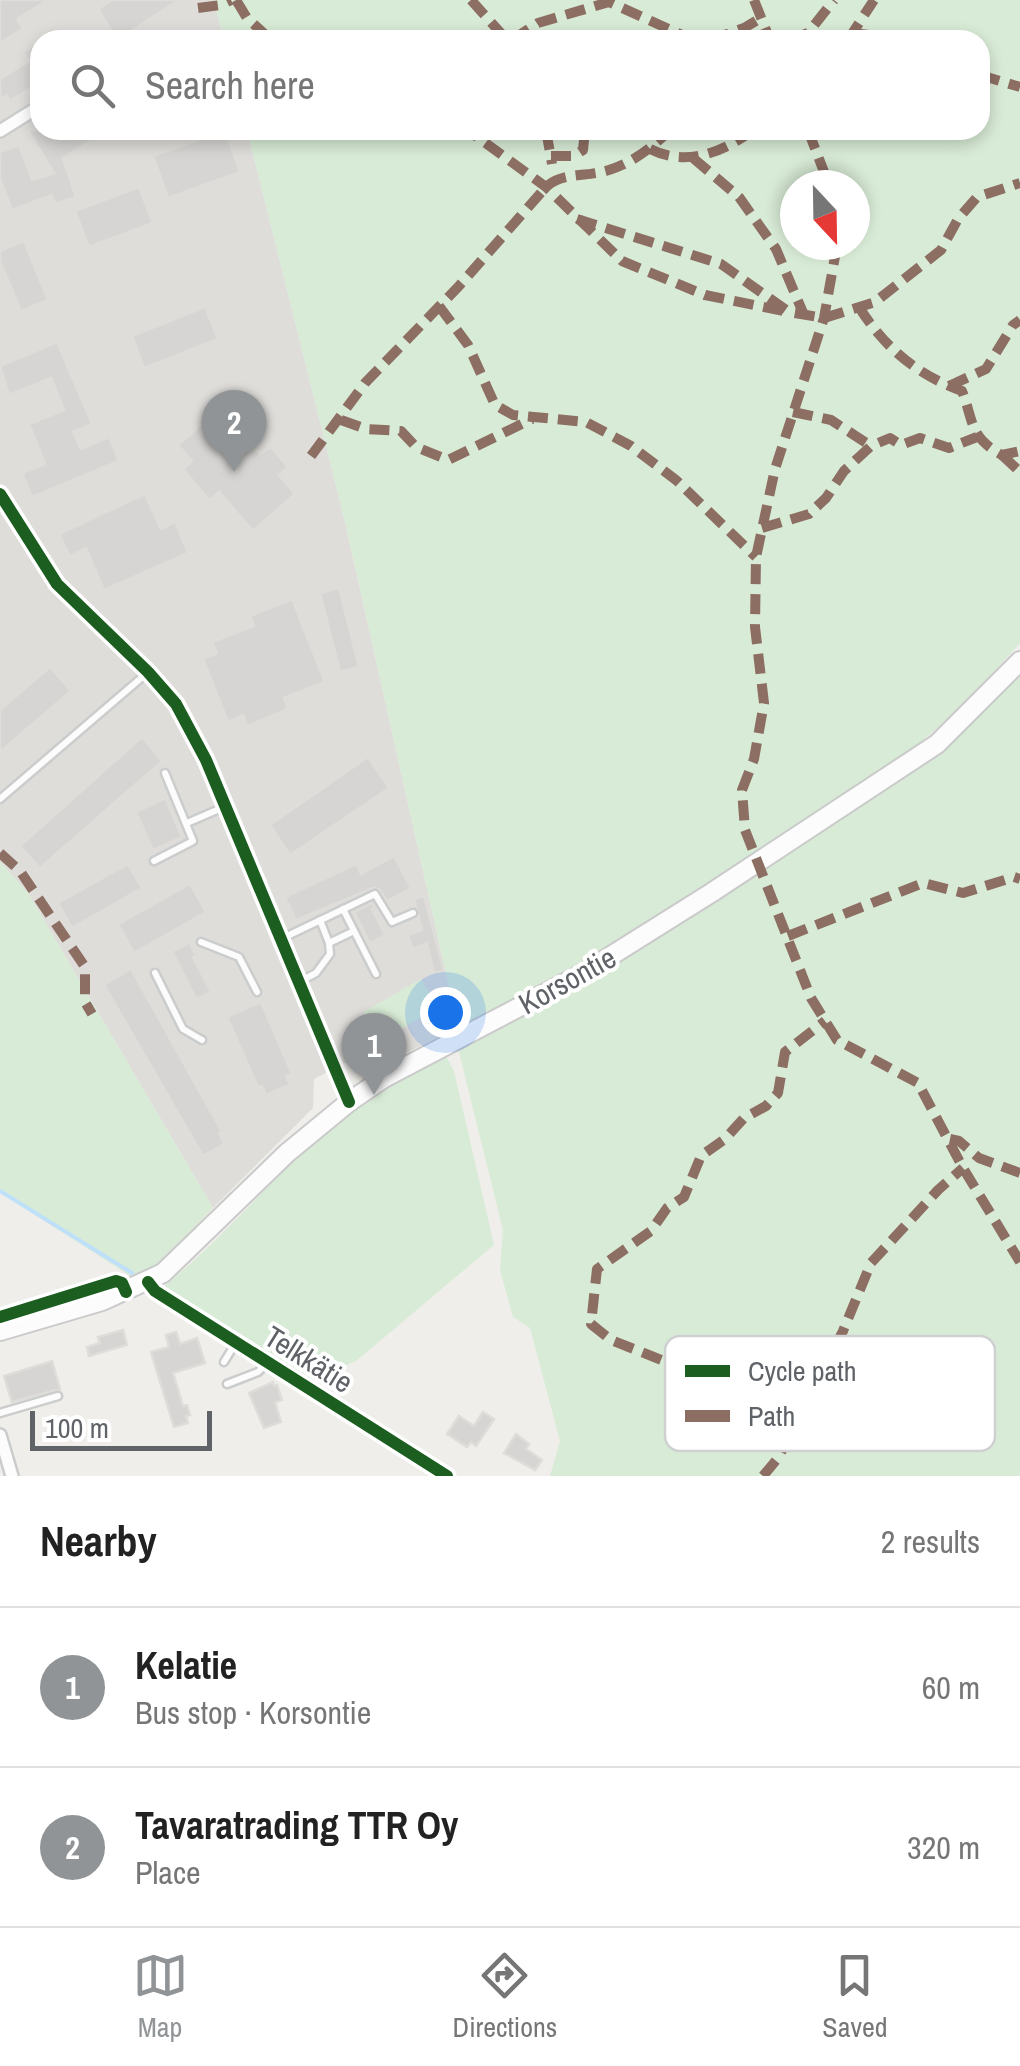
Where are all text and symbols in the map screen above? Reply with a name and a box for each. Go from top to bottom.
search box [30,30,990,140]
icon: search [65,58,120,113]
text: Search here [145,60,315,111]
north arrow [780,170,870,260]
pin: 2 [202,390,266,472]
street label: Korsontie [511,937,623,1023]
your location [420,987,471,1038]
pin: 1 [342,1012,406,1095]
street label: Telkkätie [257,1316,361,1402]
legend [665,1336,995,1451]
text: Cycle path [748,1352,856,1390]
text: Path [748,1397,795,1435]
scale bar [30,1406,212,1450]
text: 100 m [45,1409,109,1447]
text: Nearby [40,1513,157,1569]
text: 2 results [881,1520,980,1563]
text: Kelatie [135,1640,237,1691]
text: 1 [65,1666,80,1709]
text: 60 m [922,1666,980,1709]
text: Bus stop · Korsontie [135,1691,371,1734]
text: Tavaratrading TTR Oy [135,1800,458,1851]
text: 2 [65,1826,80,1869]
text: 320 m [907,1826,980,1869]
text: Place [135,1851,201,1894]
tab: Map [133,1948,188,2046]
tab: Directions [453,1948,557,2046]
tab: Saved [822,1948,887,2046]

